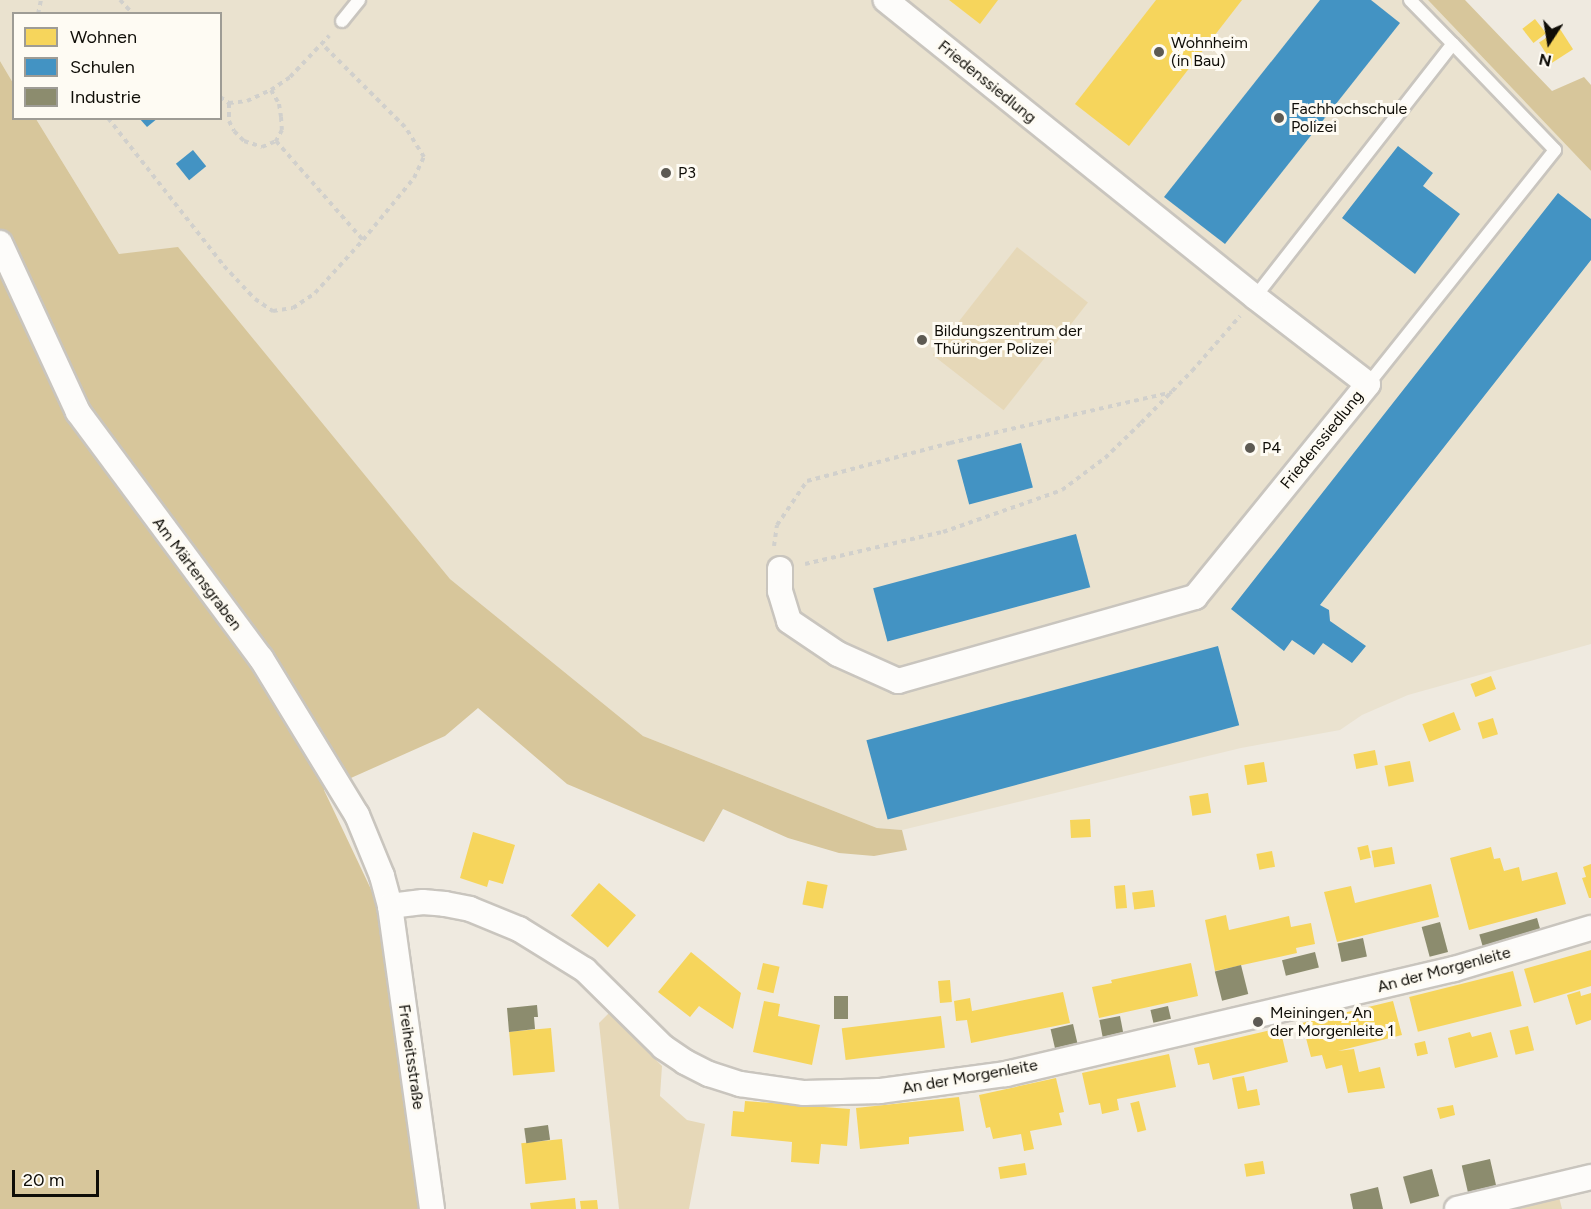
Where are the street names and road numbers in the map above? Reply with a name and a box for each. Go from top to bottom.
street label: Friedenssiedlung [934,36,1040,128]
street label: Friedenssiedlung [1276,387,1368,493]
street label: Am Märtensgraben [148,514,246,634]
street label: An der Morgenleite [1375,943,1513,997]
street label: Freiheitsstraße [394,1003,428,1111]
street label: An der Morgenleite [901,1056,1039,1098]

